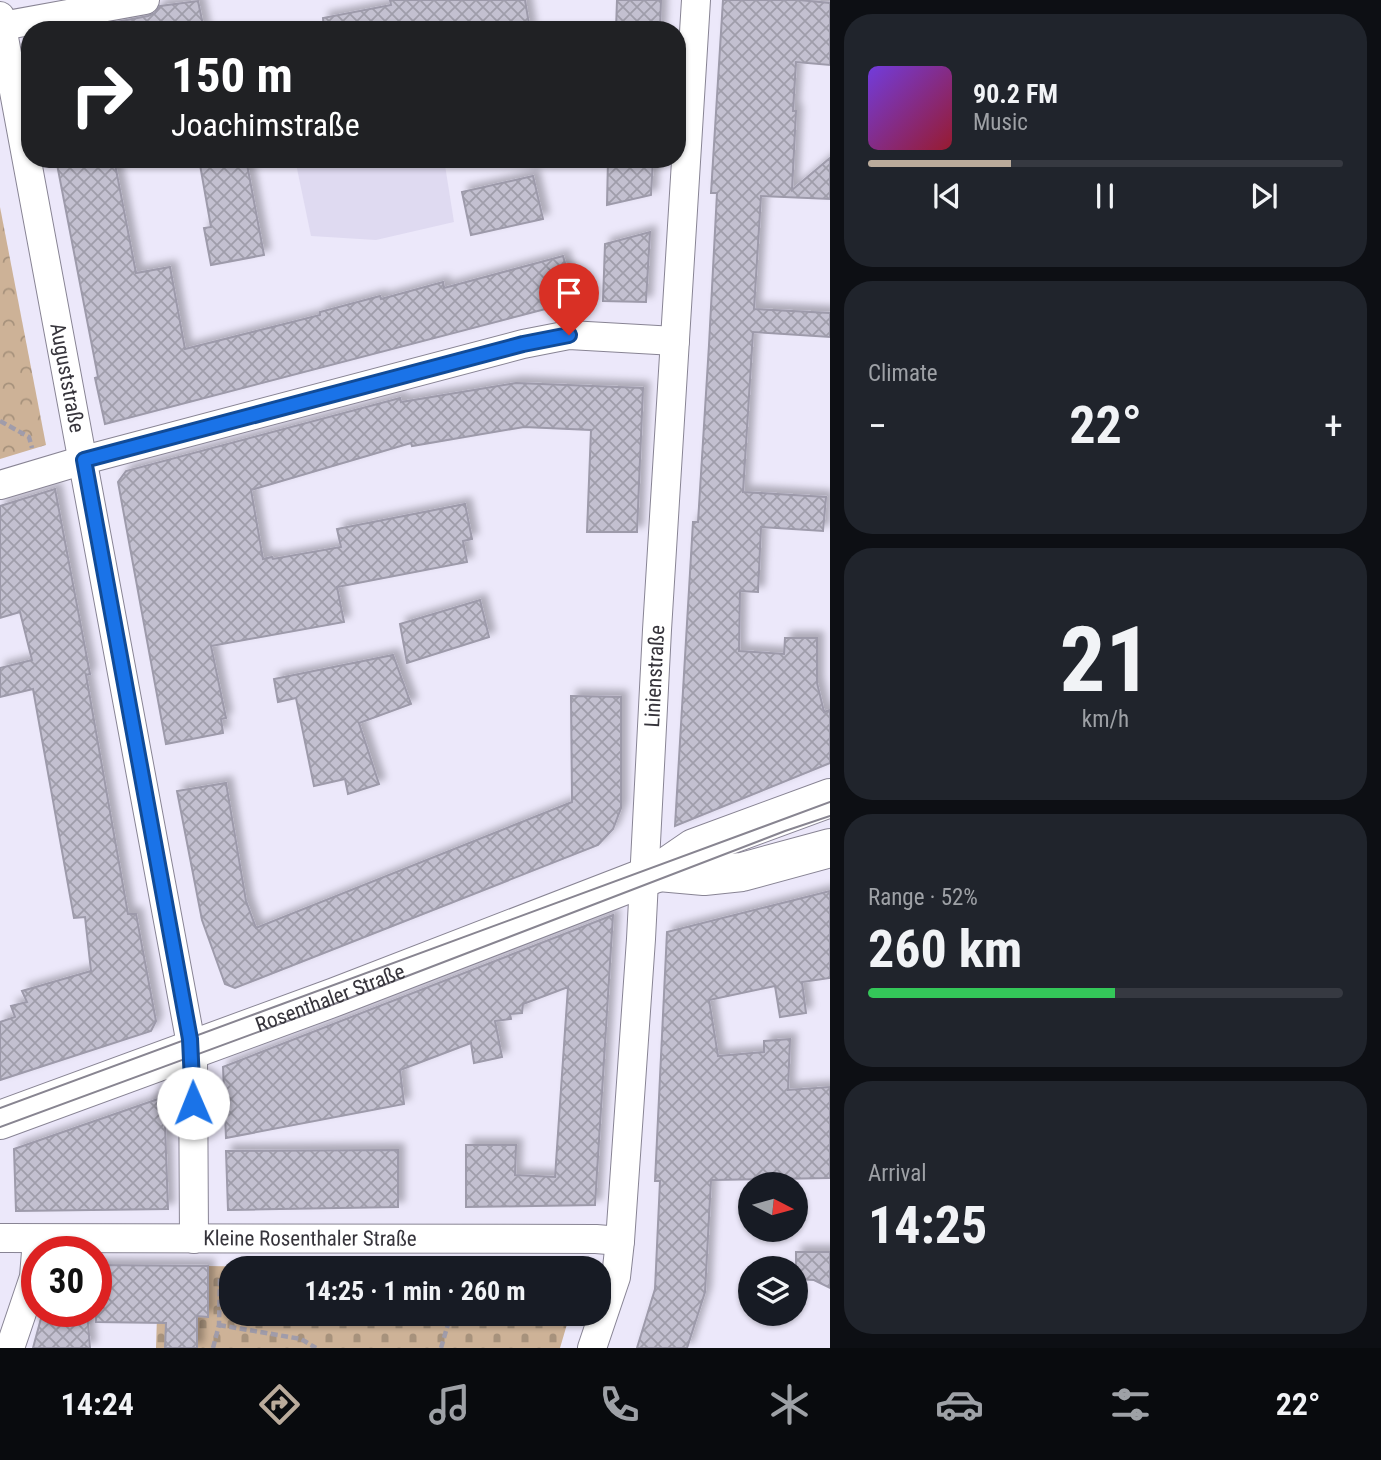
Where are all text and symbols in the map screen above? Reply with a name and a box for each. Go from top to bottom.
text: 150 m [171,47,293,104]
icon: right [56,49,147,140]
text: 90.2 FM [973,79,1058,109]
text: Joachimstraße [171,106,360,144]
text: Music [973,109,1028,136]
icon: previous [928,177,966,215]
icon: pause [1086,177,1124,215]
icon: next [1245,177,1283,215]
pin [539,263,599,335]
icon: arrive [550,274,588,312]
street label: Auguststraße [45,321,89,435]
text: Climate [868,360,938,387]
text: 22° [1069,395,1142,456]
text: − [868,404,887,448]
text: + [1324,404,1343,448]
text: 21 [1060,607,1151,713]
street label: Linienstraße [640,624,669,728]
text: km/h [1082,706,1129,733]
text: Range · 52% [868,884,978,911]
text: 260 km [868,919,1022,980]
street label: Rosenthaler Straße [252,959,408,1037]
position arrow [156,1066,230,1140]
text: Arrival [868,1160,927,1187]
north arrow [738,1172,808,1242]
map controls [738,1172,808,1326]
text: 14:25 [868,1195,987,1256]
street label: Kleine Rosenthaler Straße [203,1226,417,1251]
speed limit sign: 30 [21,1236,112,1327]
button: layers [738,1256,808,1326]
text: 14:25 · 1 min · 260 m [305,1276,525,1306]
icon: directions [255,1380,304,1429]
icon: music [425,1380,474,1429]
icon: phone [595,1380,644,1429]
icon: climate [765,1380,814,1429]
icon: car [935,1380,984,1429]
icon: filters [1106,1380,1155,1429]
text: 14:24 [61,1385,134,1423]
text: 22° [1276,1385,1320,1423]

